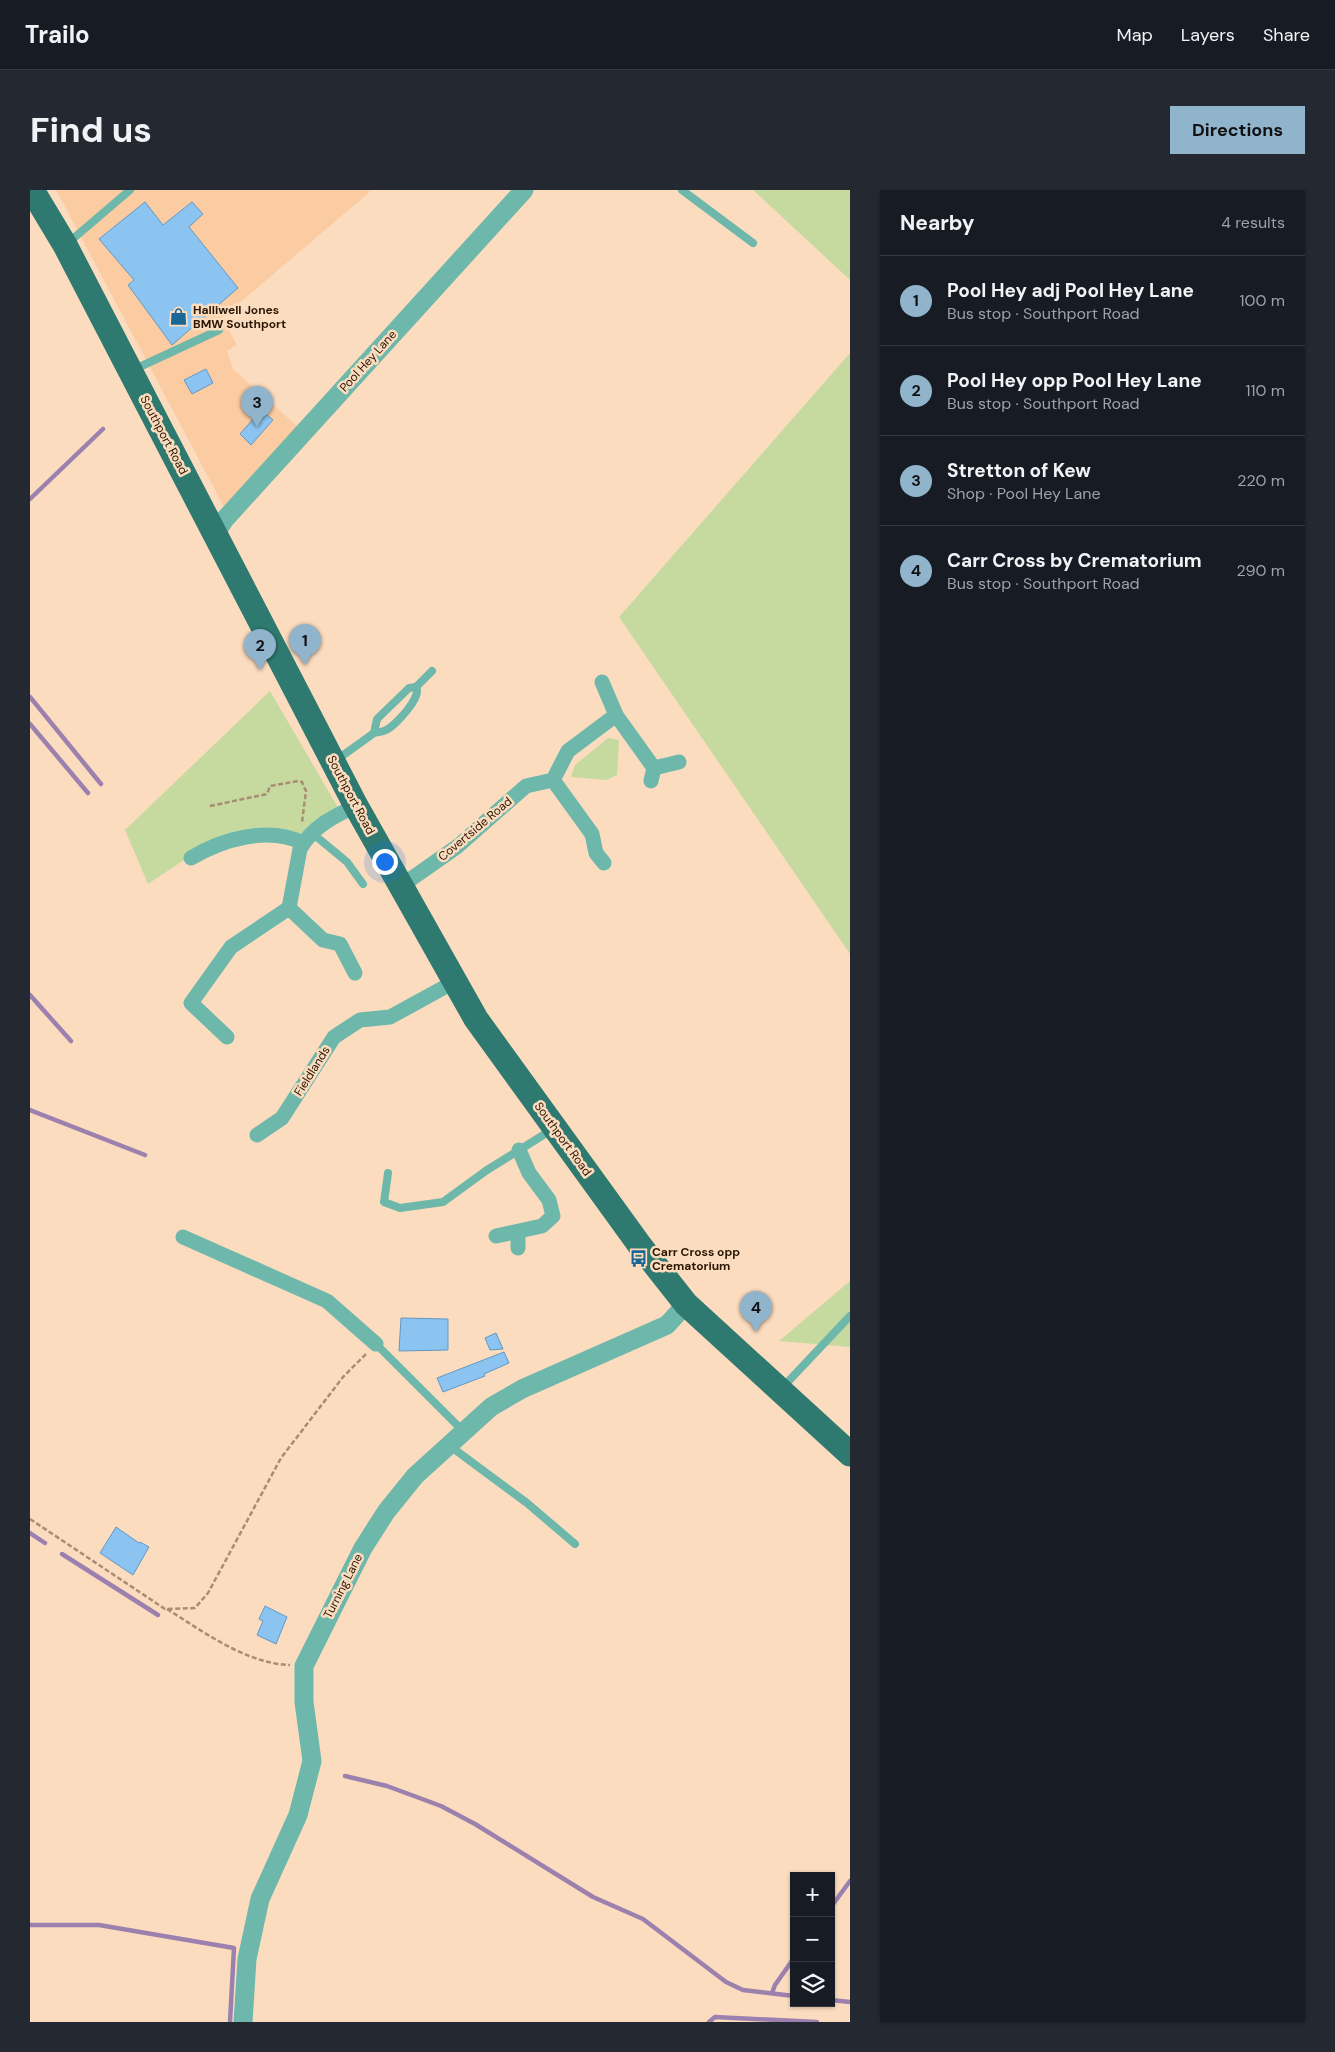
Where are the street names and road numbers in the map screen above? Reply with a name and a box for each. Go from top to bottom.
street label: Pool Hey Lane [336,327,400,395]
street label: Southport Road [136,393,192,477]
street label: Southport Road [323,753,379,837]
street label: Covertside Road [435,793,515,865]
street label: Fieldlands [290,1043,334,1099]
street label: Southport Road [531,1099,595,1179]
street label: Turning Lane [320,1551,366,1621]

